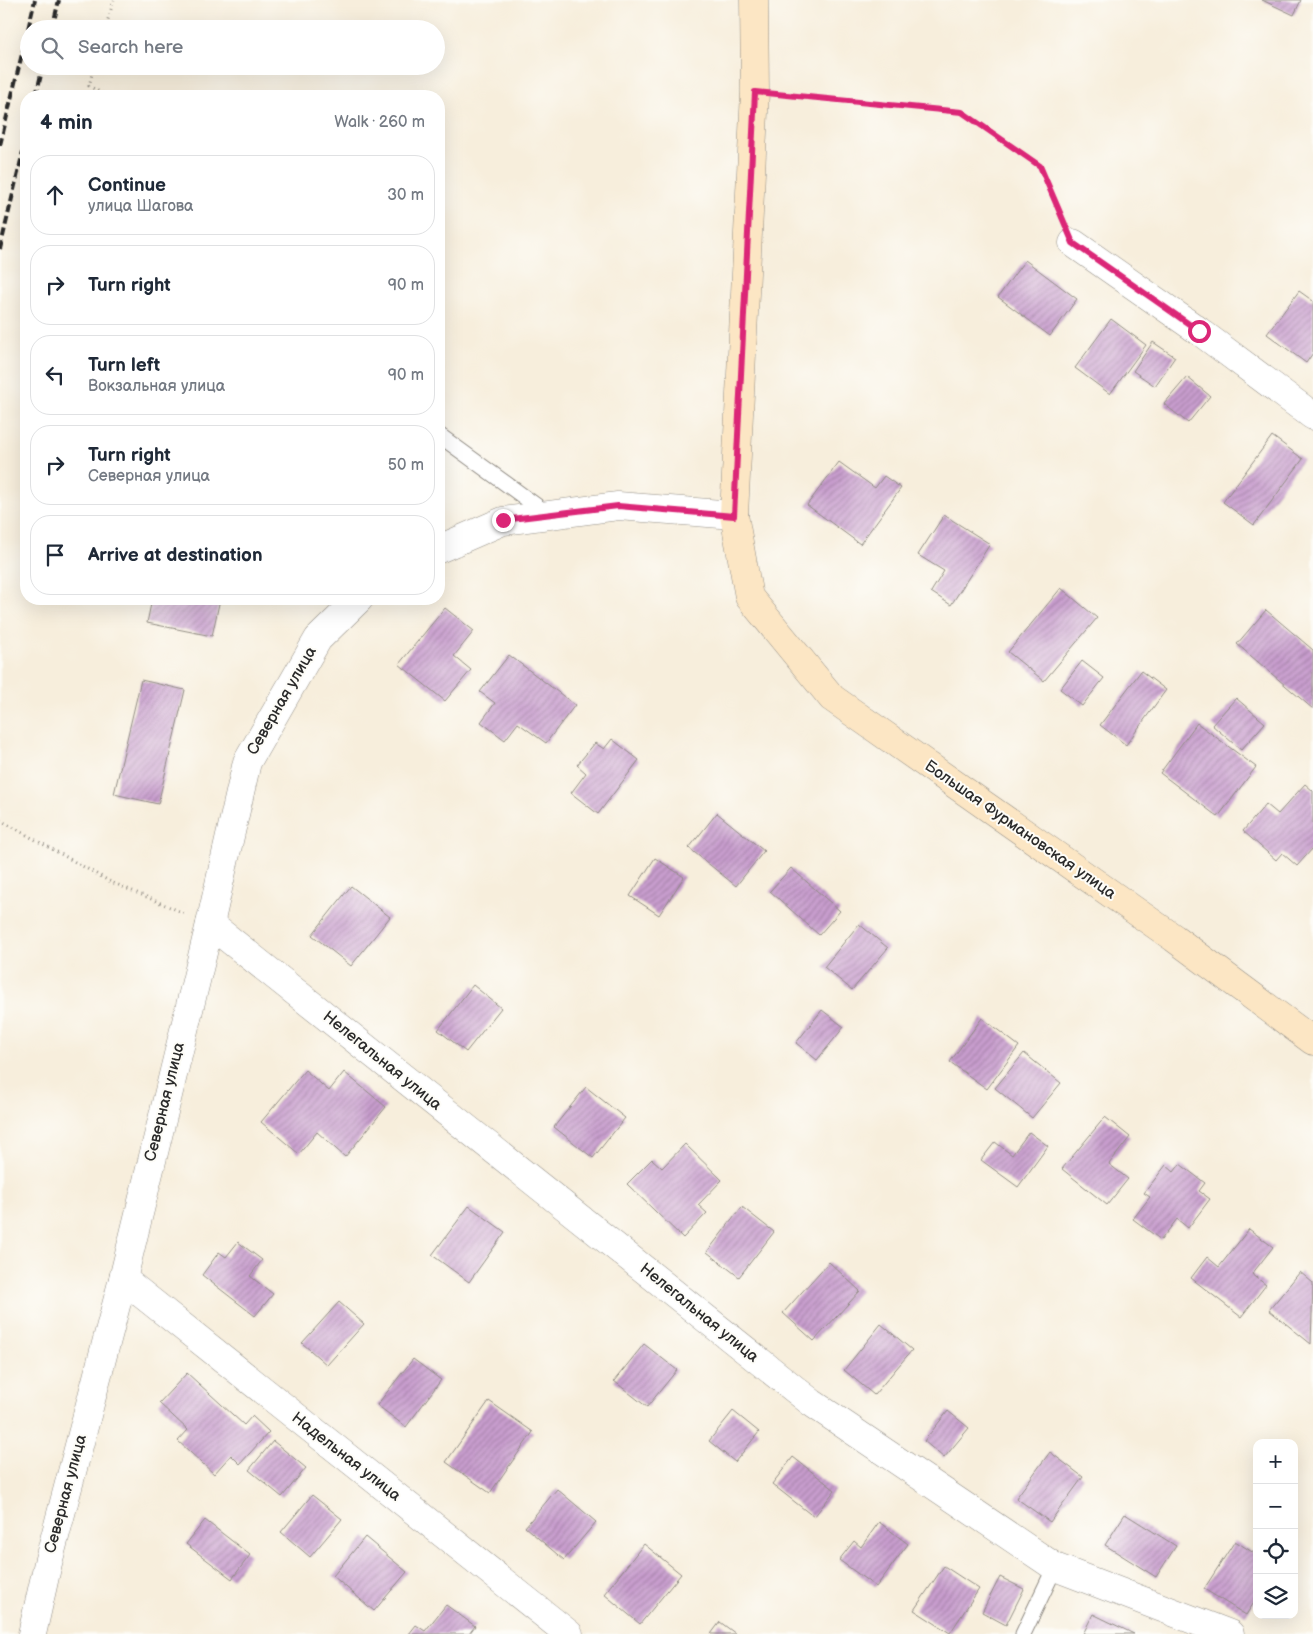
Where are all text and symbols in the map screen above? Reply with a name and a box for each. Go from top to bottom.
search box [20,20,445,75]
icon: search [38,34,66,62]
text: Search here [78,36,183,59]
text: 4 min [40,110,93,135]
text: Walk · 260 m [334,113,425,132]
text: Continue [88,174,166,197]
icon: ahead [41,181,69,209]
text: 30 m [387,186,424,205]
text: улица Шагова [88,197,194,216]
icon: right [41,271,69,299]
text: Turn right [88,274,171,297]
text: 90 m [388,276,424,295]
route start [1188,320,1211,343]
text: Turn left [88,354,160,377]
icon: left [41,361,69,389]
text: 90 m [388,366,424,385]
text: Вокзальная улица [88,377,225,396]
text: Turn right [88,444,171,467]
icon: right [41,451,69,479]
text: 50 m [388,456,424,475]
text: Северная улица [88,467,210,486]
route end [492,509,515,532]
icon: arrive [41,541,69,569]
text: Arrive at destination [88,544,263,567]
street label: Северная улица [243,643,321,759]
street label: Большая Фурмановская улица [921,757,1120,904]
street label: Нелегальная улица [319,1007,446,1115]
street label: Северная улица [141,1040,189,1164]
street label: Нелегальная улица [636,1259,763,1367]
street label: Надельная улица [288,1409,405,1506]
street label: Северная улица [41,1432,91,1555]
map controls [1253,1439,1298,1619]
button: + [1253,1439,1298,1484]
button: − [1253,1484,1298,1529]
button: locate [1253,1529,1298,1574]
button: layers [1253,1574,1298,1619]

